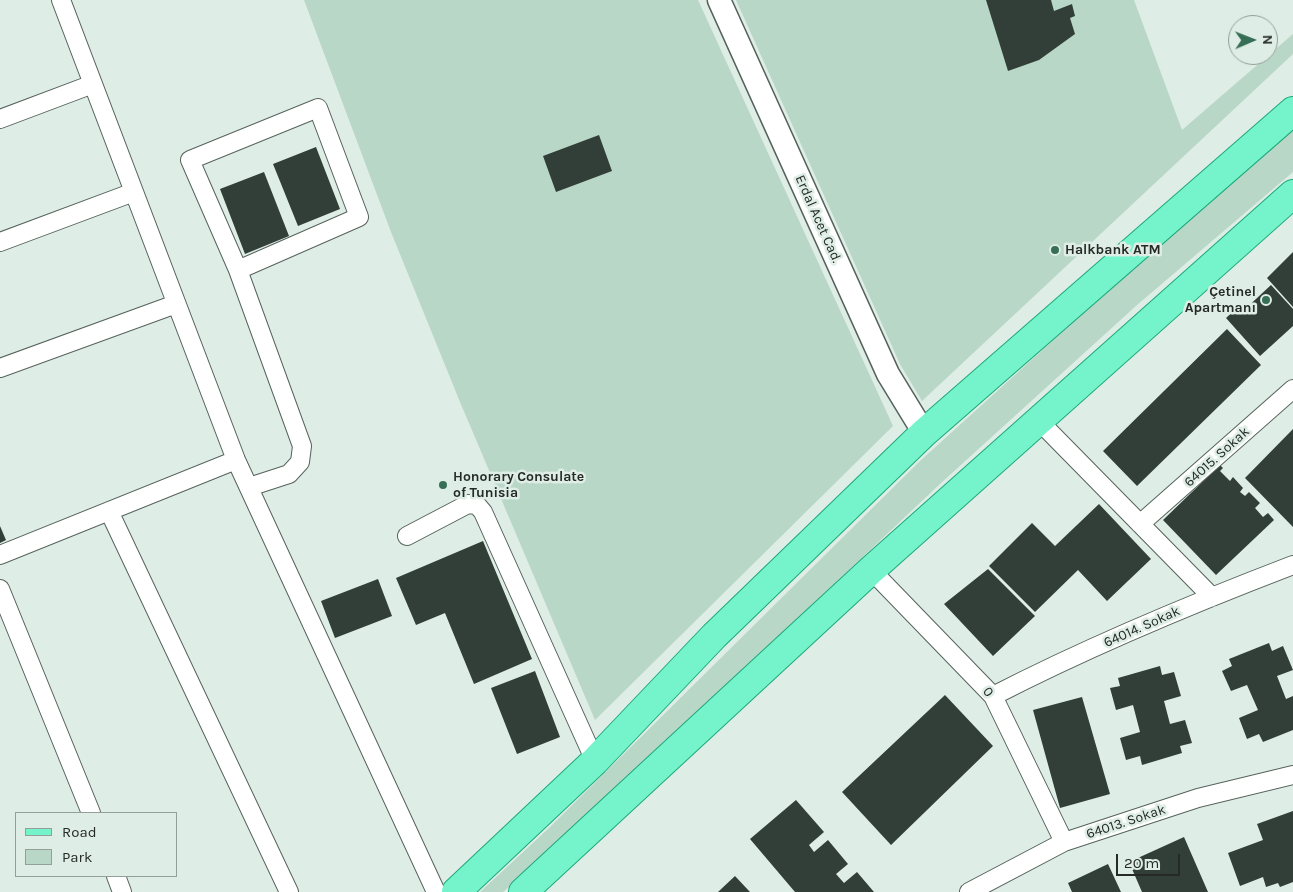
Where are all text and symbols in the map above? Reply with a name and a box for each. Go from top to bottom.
north arrow [1228,15,1278,65]
text: N [1259,35,1276,45]
street label: Erdal Acet Cad. [791,173,845,265]
place label: Halkbank ATM [1065,242,1161,258]
marker: Halkbank ATM [1049,244,1061,256]
place label: Çetinel Apartmanı [1185,284,1256,316]
marker: Çetinel Apartmanı [1260,294,1272,306]
street label: 64015. Sokak [1181,423,1253,491]
place label: Honorary Consulate of Tunisia [453,469,584,502]
marker: Honorary Consulate of Tunisia [437,479,449,491]
street label: 64014. Sokak [1101,603,1183,651]
street label: 0 [979,683,997,701]
street label: 64013. Sokak [1084,801,1168,843]
legend [15,812,178,877]
text: Road [62,823,97,841]
scale bar [1118,844,1182,876]
text: Park [62,848,92,866]
text: 20 m [1124,854,1159,872]

